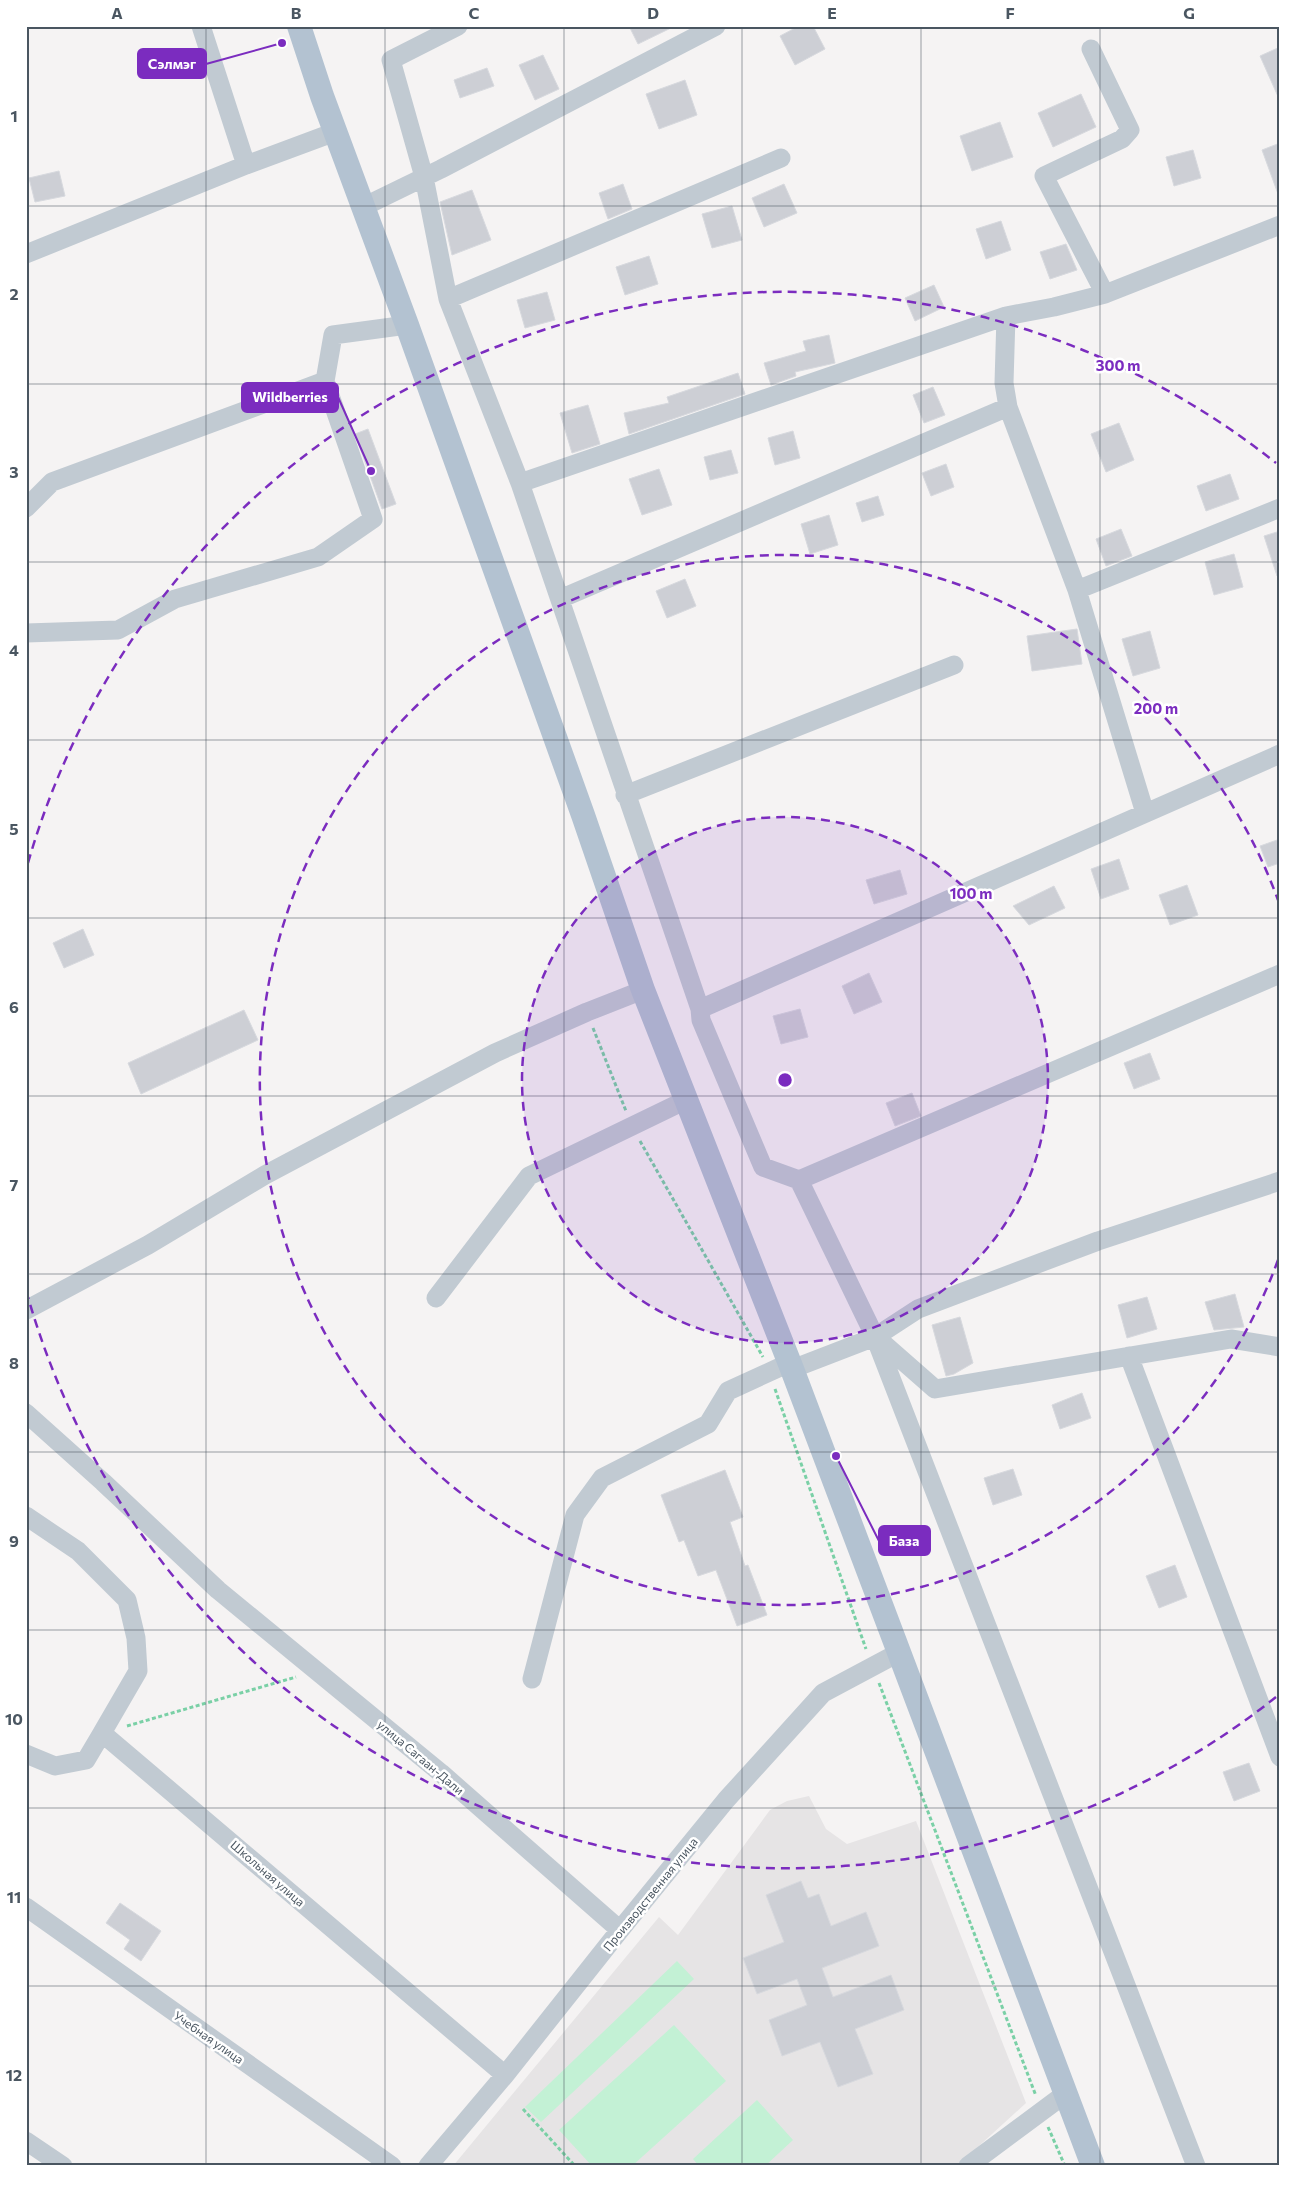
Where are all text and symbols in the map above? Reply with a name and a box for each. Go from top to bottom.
text: A [111,3,123,22]
text: B [291,3,302,22]
text: C [469,3,480,22]
text: D [647,3,659,22]
text: E [827,3,837,22]
text: F [1005,3,1015,22]
text: G [1183,3,1195,22]
callout: Сэлмэг [138,49,206,78]
text: Сэлмэг [148,55,196,72]
text: 1 [10,106,18,125]
text: 2 [9,284,19,303]
text: 300 m [1096,356,1140,374]
callout: Wildberries [242,383,338,412]
text: Wildberries [252,388,328,405]
text: 3 [9,462,19,481]
text: 4 [9,640,19,659]
text: 200 m [1134,699,1178,717]
text: 5 [9,819,19,838]
text: 100 m [950,884,992,902]
text: 6 [9,997,19,1016]
centre of rings [776,1071,794,1089]
text: 7 [10,1175,19,1194]
text: 8 [9,1353,19,1372]
callout: База [879,1526,930,1555]
text: 9 [9,1531,19,1550]
text: База [889,1532,919,1549]
text: 10 [5,1709,23,1728]
street label: улица Сагаан-Дали [375,1717,467,1797]
street label: Производственная улица [600,1834,700,1954]
street label: Школьная улица [228,1837,308,1909]
text: 11 [7,1887,21,1906]
street label: Учебная улица [171,2008,247,2066]
text: 12 [6,2065,22,2084]

